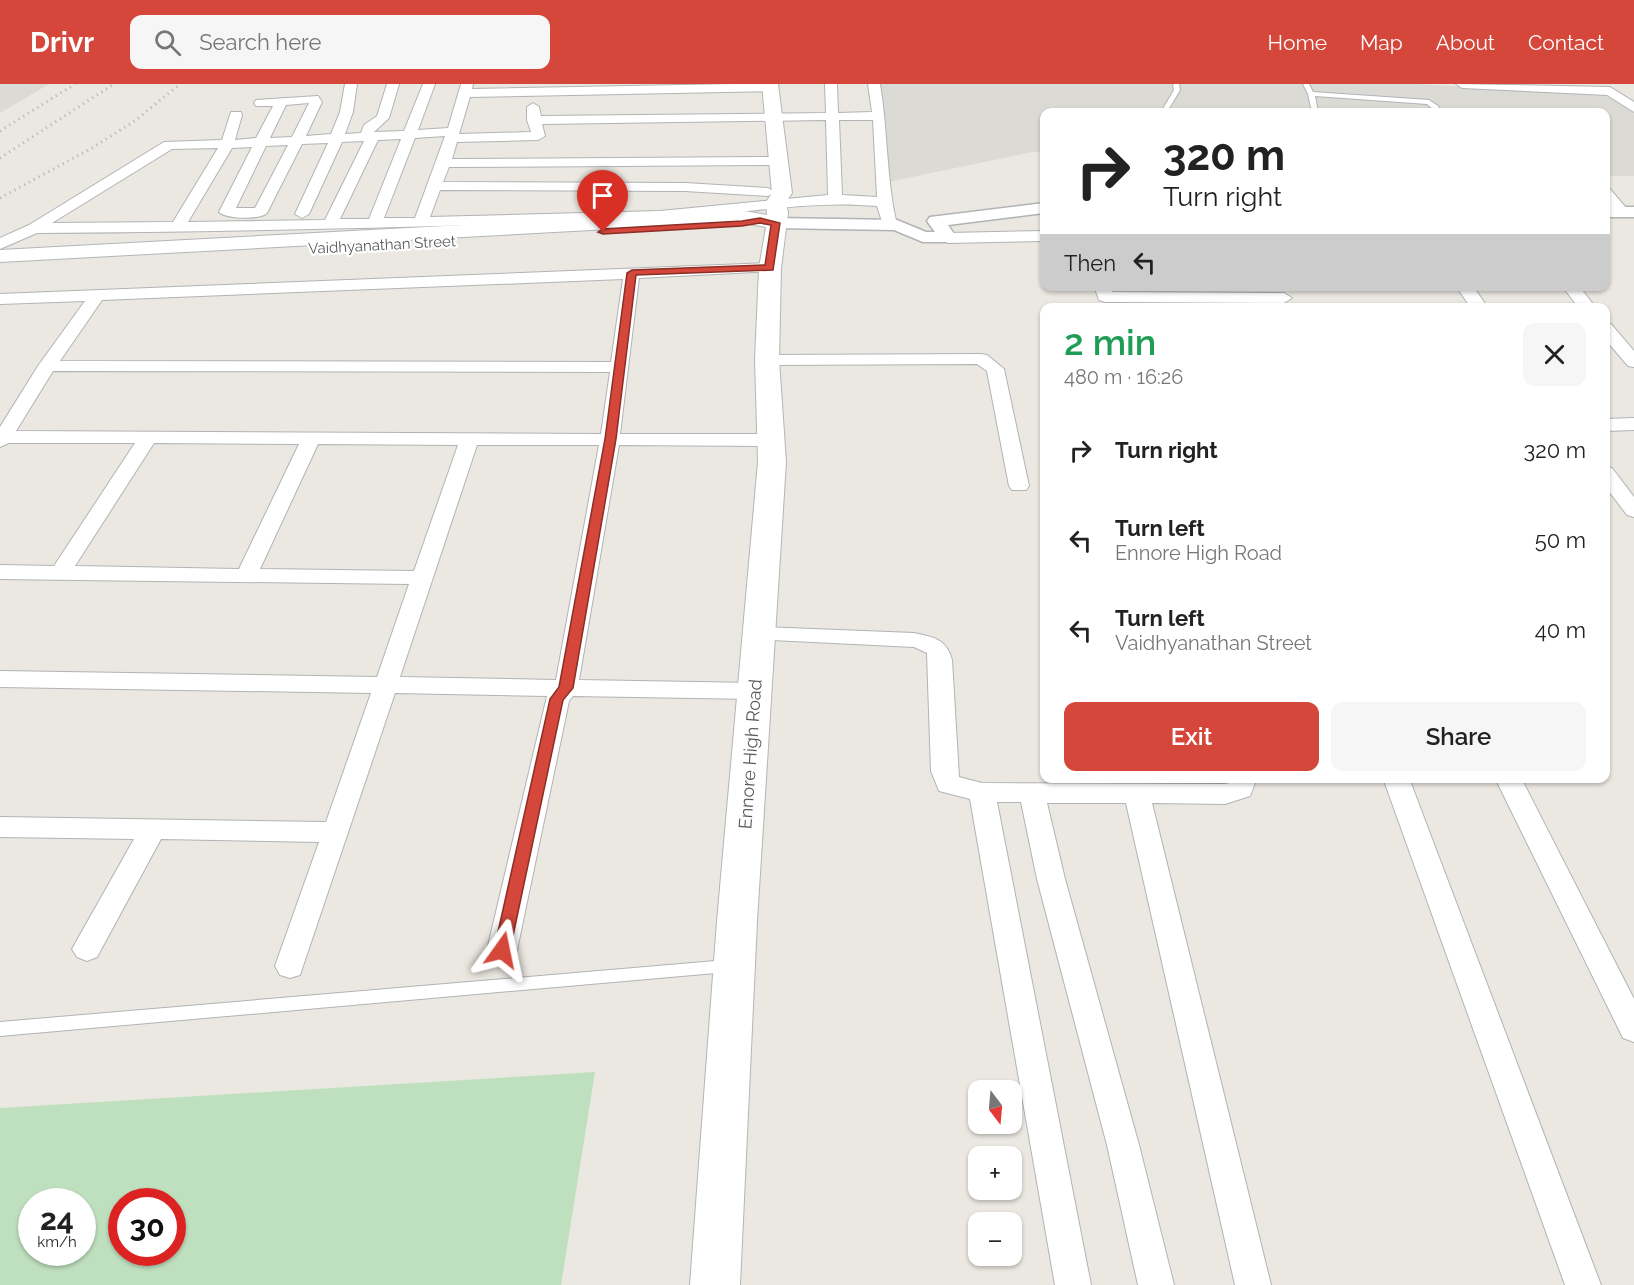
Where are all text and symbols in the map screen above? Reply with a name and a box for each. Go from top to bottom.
search box [130,15,550,69]
text: Drivr [30,26,94,59]
icon: search [151,26,184,59]
text: Search here [199,29,321,55]
text: Home [1268,30,1327,55]
text: Map [1360,30,1403,55]
text: About [1436,30,1495,55]
text: Contact [1528,30,1604,55]
text: 320 m [1163,131,1285,180]
icon: right [1064,132,1142,210]
pin [577,170,628,232]
icon: arrive [586,179,619,212]
text: Turn right [1163,181,1282,212]
street label: Vaidhyanathan Street [308,232,456,258]
icon: left [1128,246,1161,279]
text: Then [1064,250,1116,276]
text: 2 min [1064,321,1156,363]
button: close [1523,323,1586,386]
text: 480 m · 16:26 [1064,365,1183,389]
icon: right [1064,434,1097,467]
text: Turn right [1115,437,1218,463]
text: 320 m [1523,437,1586,463]
text: Turn left [1115,515,1205,541]
icon: left [1064,524,1097,557]
text: 50 m [1535,527,1586,553]
text: Ennore High Road [1115,541,1282,565]
text: Turn left [1115,605,1205,631]
icon: left [1064,614,1097,647]
text: 40 m [1535,617,1586,643]
text: Vaidhyanathan Street [1115,631,1312,655]
street label: Ennore High Road [734,678,766,830]
button: Exit [1064,702,1319,771]
button: Share [1331,702,1586,771]
position arrow [470,918,534,982]
north arrow [968,1080,1022,1134]
map controls [968,1080,1022,1266]
button: + [968,1146,1022,1200]
speed limit sign: 30 [108,1188,186,1266]
text: 24 [40,1202,74,1237]
button: − [968,1212,1022,1266]
text: km/h [37,1233,77,1251]

